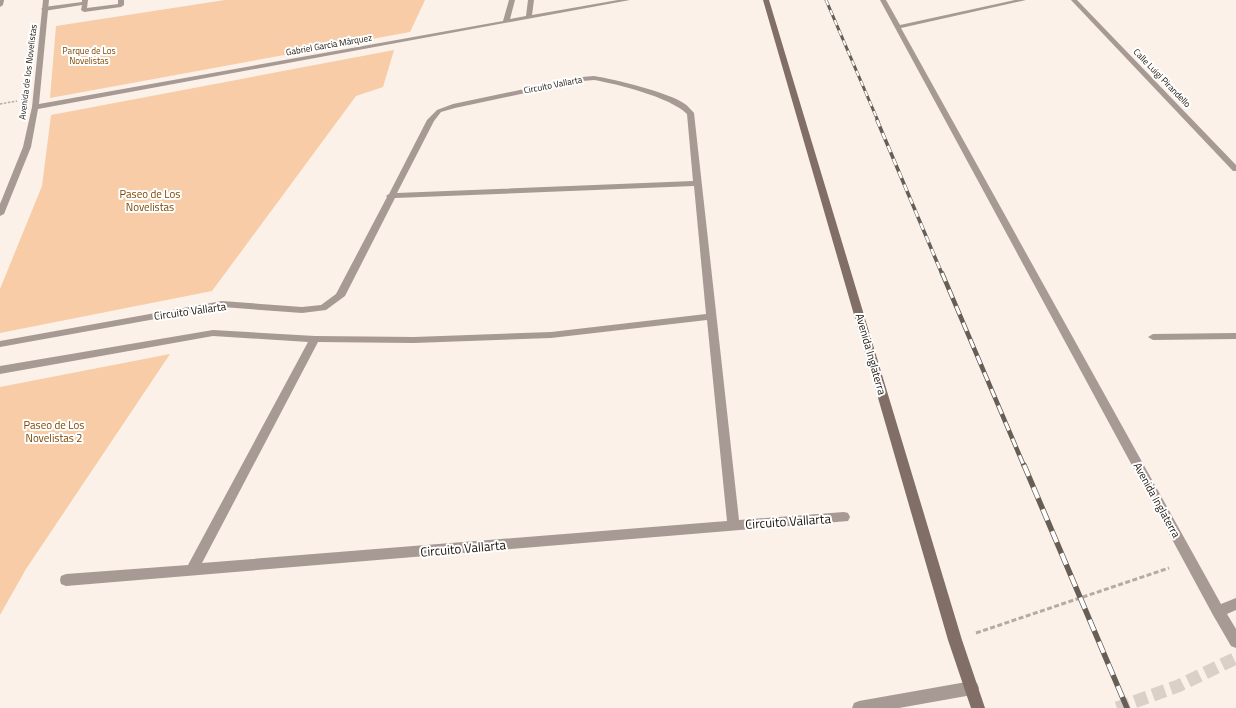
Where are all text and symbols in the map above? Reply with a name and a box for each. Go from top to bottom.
street label: Avenida de los Novelistas [15,24,40,120]
street label: Gabriel Garcia Márquez [285,31,373,58]
park label: Parque de Los Novelistas [62,44,116,67]
street label: Calle Luigi Pirandello [1131,45,1194,110]
street label: Circuito Vallarta [522,72,584,97]
park label: Paseo de Los Novelistas [120,186,180,215]
street label: Circuito Vallarta [153,298,228,324]
street label: Avenida Inglaterra [852,311,890,397]
park label: Paseo de Los Novelistas 2 [24,417,84,446]
street label: Avenida Inglaterra [1130,459,1185,541]
street label: Circuito Vallarta [744,508,832,534]
street label: Circuito Vallarta [419,534,507,562]

